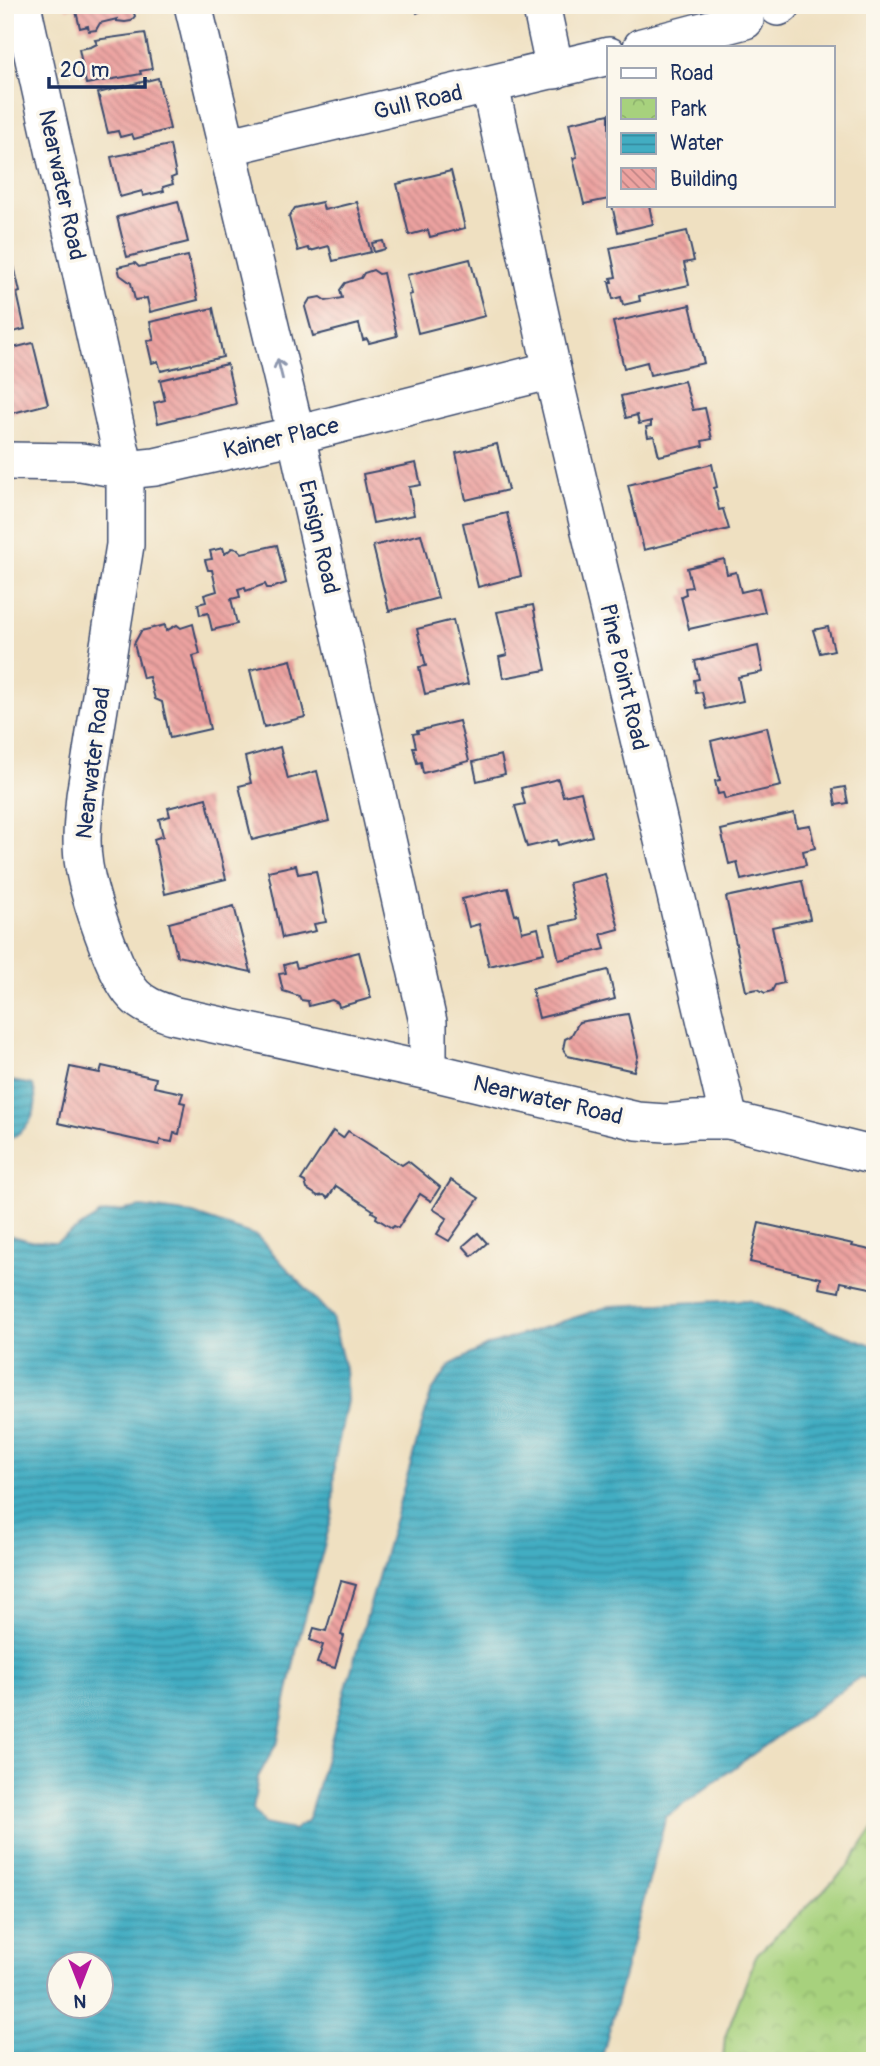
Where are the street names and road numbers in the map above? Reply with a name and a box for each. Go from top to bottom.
street label: Gull Road [371,78,465,126]
street label: Nearwater Road [32,107,92,263]
street label: Kainer Place [220,410,342,465]
street label: Ensign Road [292,477,346,597]
street label: Pine Point Road [593,601,655,753]
street label: Nearwater Road [69,685,117,841]
street label: Nearwater Road [470,1069,626,1131]

